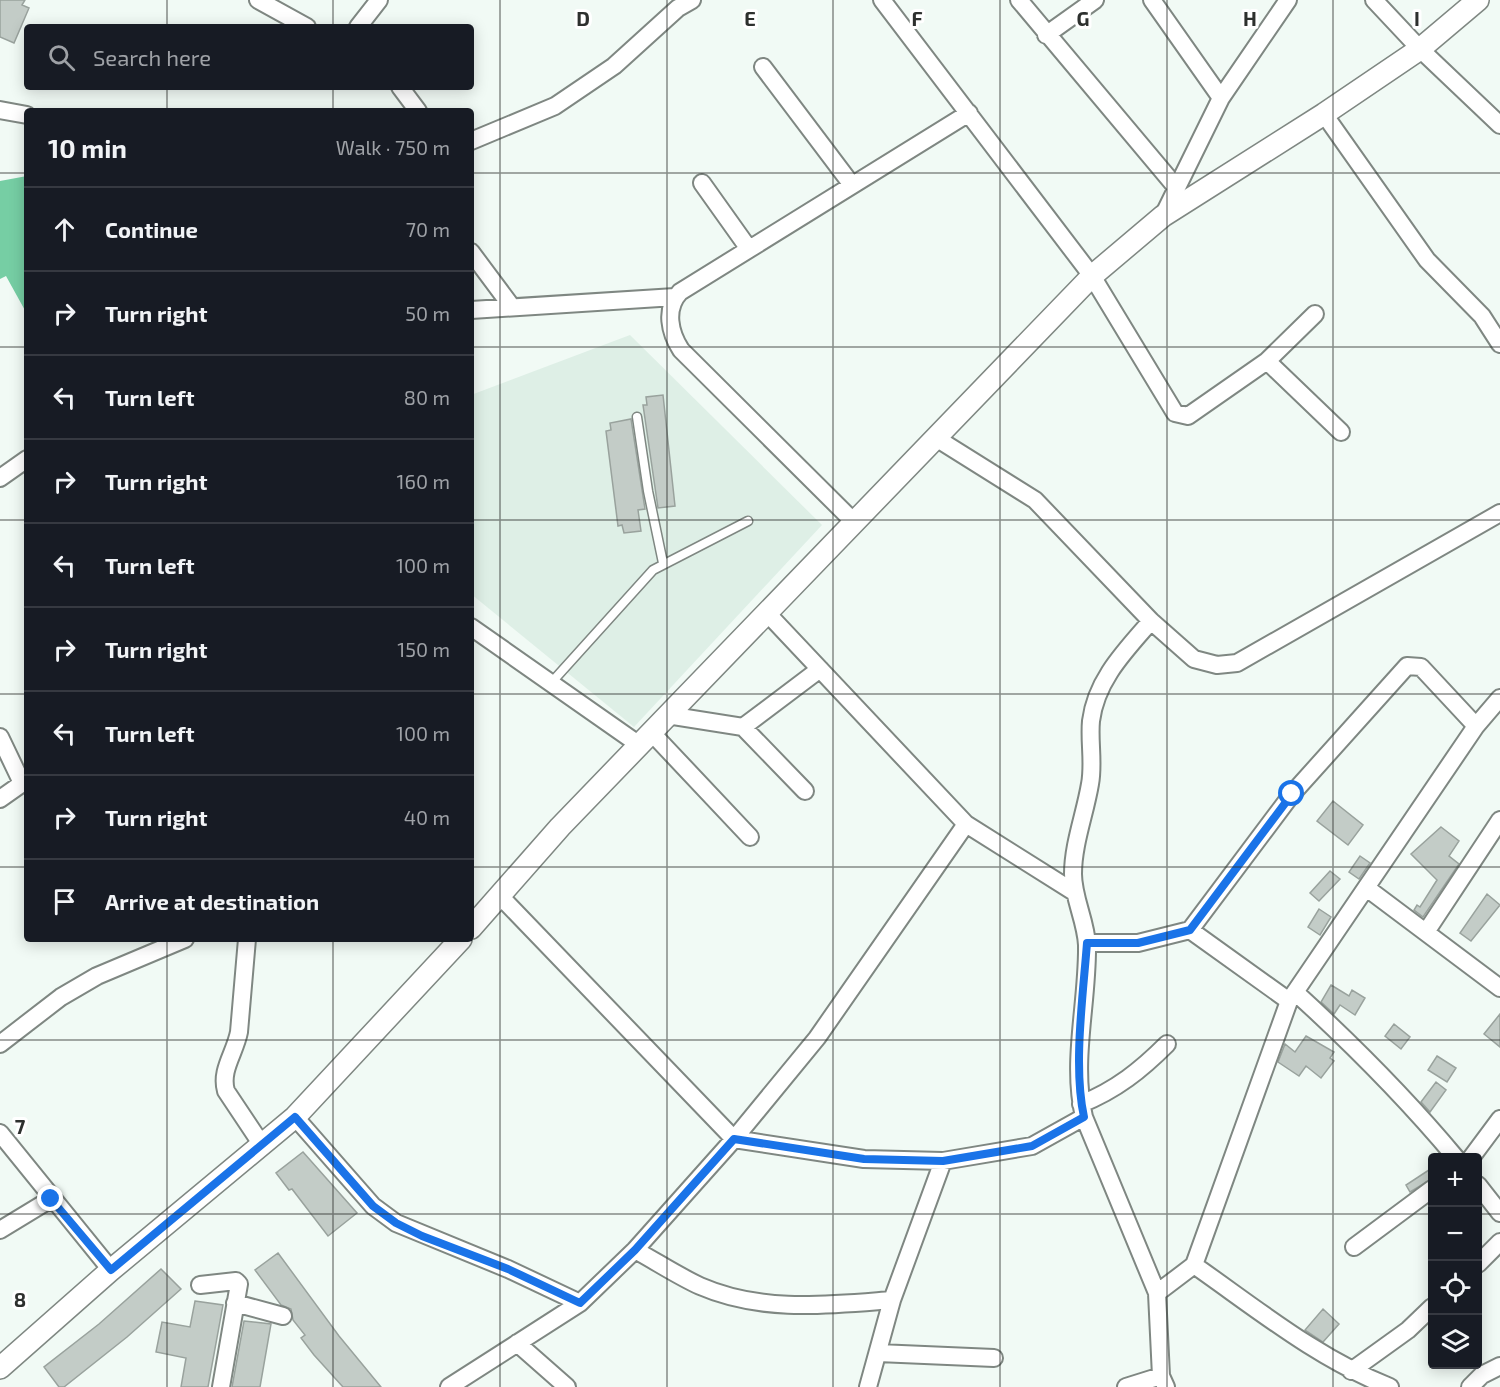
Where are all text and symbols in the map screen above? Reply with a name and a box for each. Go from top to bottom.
text: D [576,6,590,30]
text: E [744,6,756,30]
text: F [911,6,923,30]
text: G [1077,6,1089,30]
text: H [1243,6,1257,30]
text: I [1414,6,1420,30]
search box [24,24,474,90]
icon: search [45,41,78,74]
text: Search here [93,44,211,70]
text: 10 min [48,132,127,163]
text: Walk · 750 m [336,135,450,159]
icon: ahead [48,213,81,246]
text: Continue [105,216,198,242]
text: 70 m [406,217,450,241]
icon: right [48,297,81,330]
text: Turn right [105,300,207,326]
text: 50 m [405,301,450,325]
icon: left [48,381,81,414]
text: Turn left [105,384,194,410]
text: 80 m [404,385,450,409]
icon: right [48,465,81,498]
text: Turn right [105,468,207,494]
text: 160 m [397,469,450,493]
icon: left [48,549,81,582]
text: Turn left [105,552,194,578]
text: 100 m [396,553,450,577]
icon: right [48,633,81,666]
text: Turn right [105,636,207,662]
text: 150 m [397,637,450,661]
icon: left [48,717,81,750]
text: Turn left [105,720,194,746]
text: 100 m [396,721,450,745]
route start [1278,780,1304,806]
icon: right [48,801,81,834]
text: Turn right [105,804,207,830]
text: 40 m [404,805,450,829]
icon: arrive [48,885,81,918]
text: Arrive at destination [105,888,319,914]
text: 7 [15,1114,26,1138]
map controls [1428,1153,1482,1369]
button: + [1428,1153,1482,1207]
route end [37,1185,63,1211]
button: − [1428,1207,1482,1261]
button: locate [1428,1261,1482,1315]
text: 8 [14,1287,26,1311]
button: layers [1428,1315,1482,1369]

